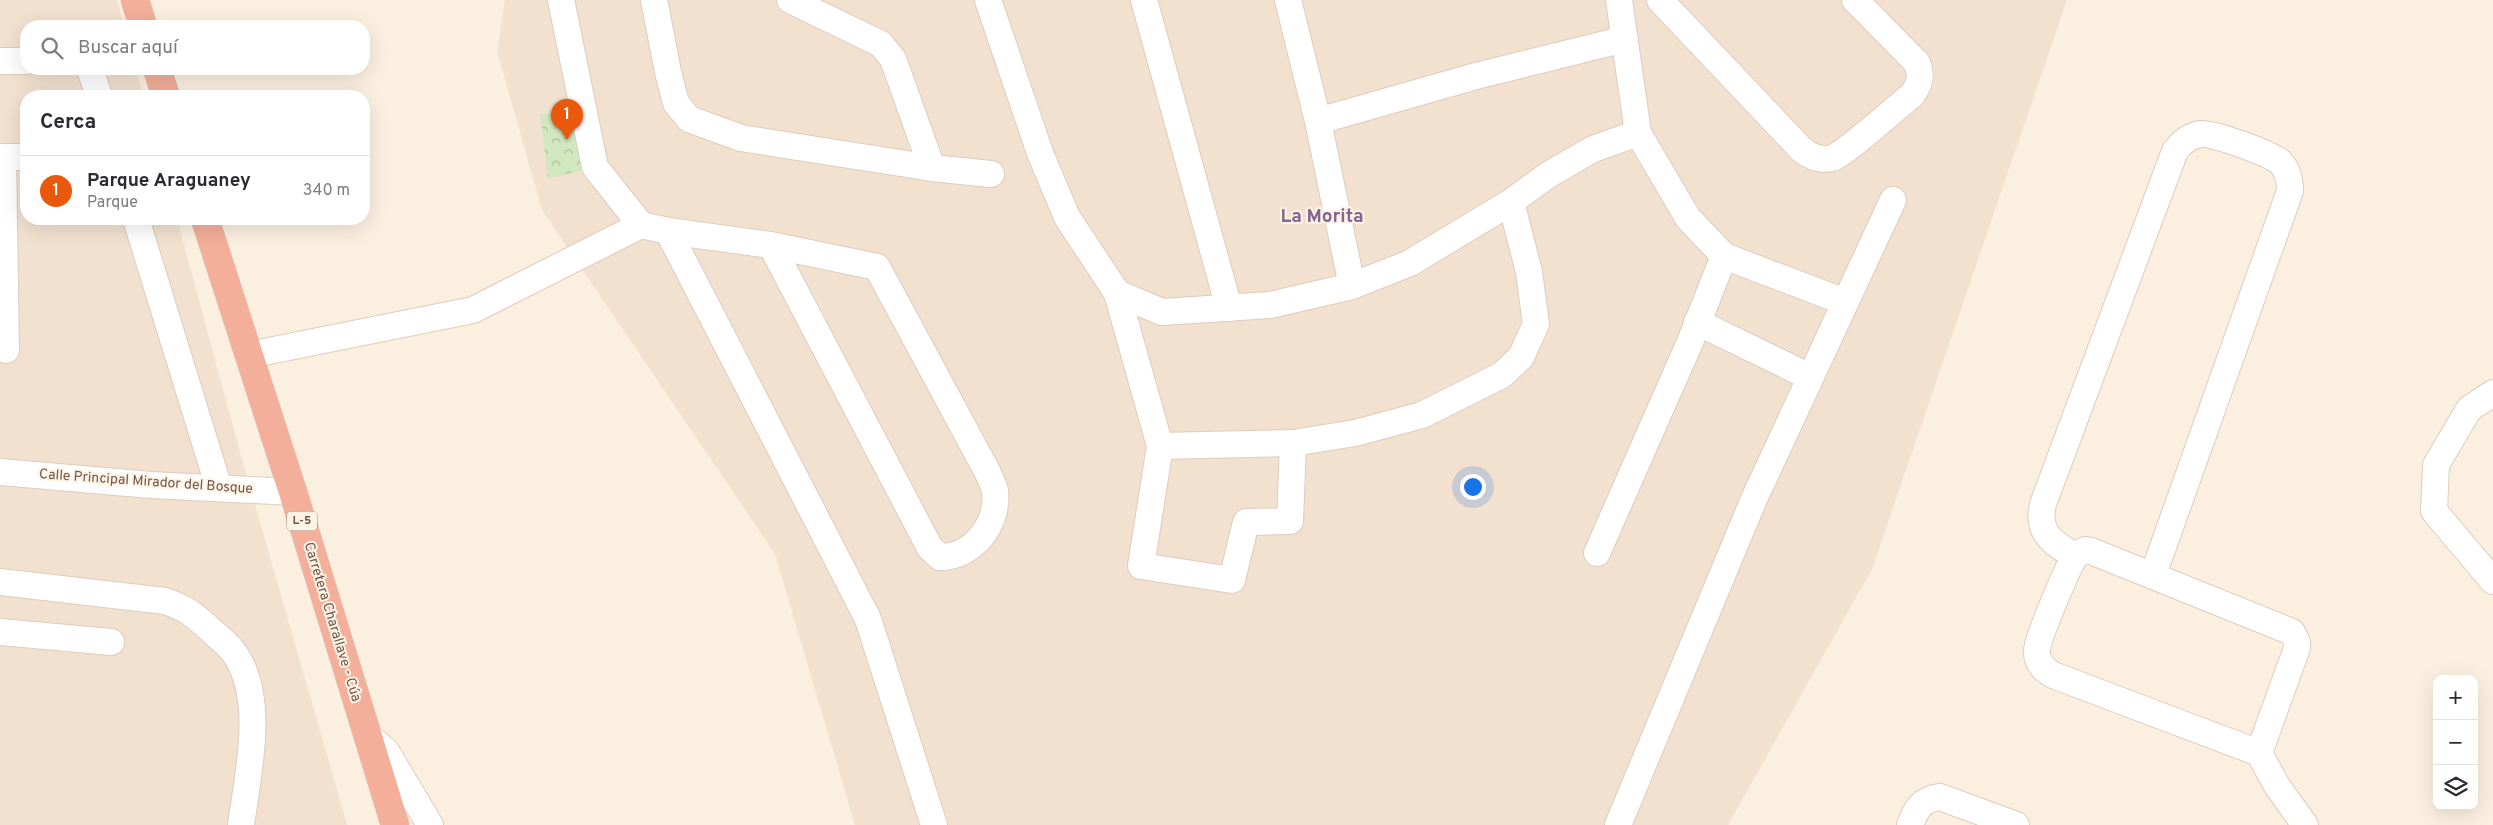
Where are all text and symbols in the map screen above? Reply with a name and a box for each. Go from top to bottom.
search box [20,20,370,75]
icon: search [38,34,66,62]
text: Buscar aquí [78,36,178,60]
pin: 1 [551,99,583,140]
text: Cerca [40,109,96,136]
text: Parque Araguaney [87,169,251,193]
text: 1 [53,181,59,201]
text: 340 m [303,181,350,201]
text: Parque [87,193,138,213]
district label: La Morita [1280,205,1364,229]
street label: Calle Principal Mirador del Bosque [39,466,253,498]
your location [1460,474,1486,500]
road number: L-5 [287,512,317,530]
street label: Carretera Charallave - Cúa [300,540,364,704]
map controls [2433,675,2478,810]
button: + [2433,675,2478,720]
button: − [2433,720,2478,765]
button: layers [2433,765,2478,810]

